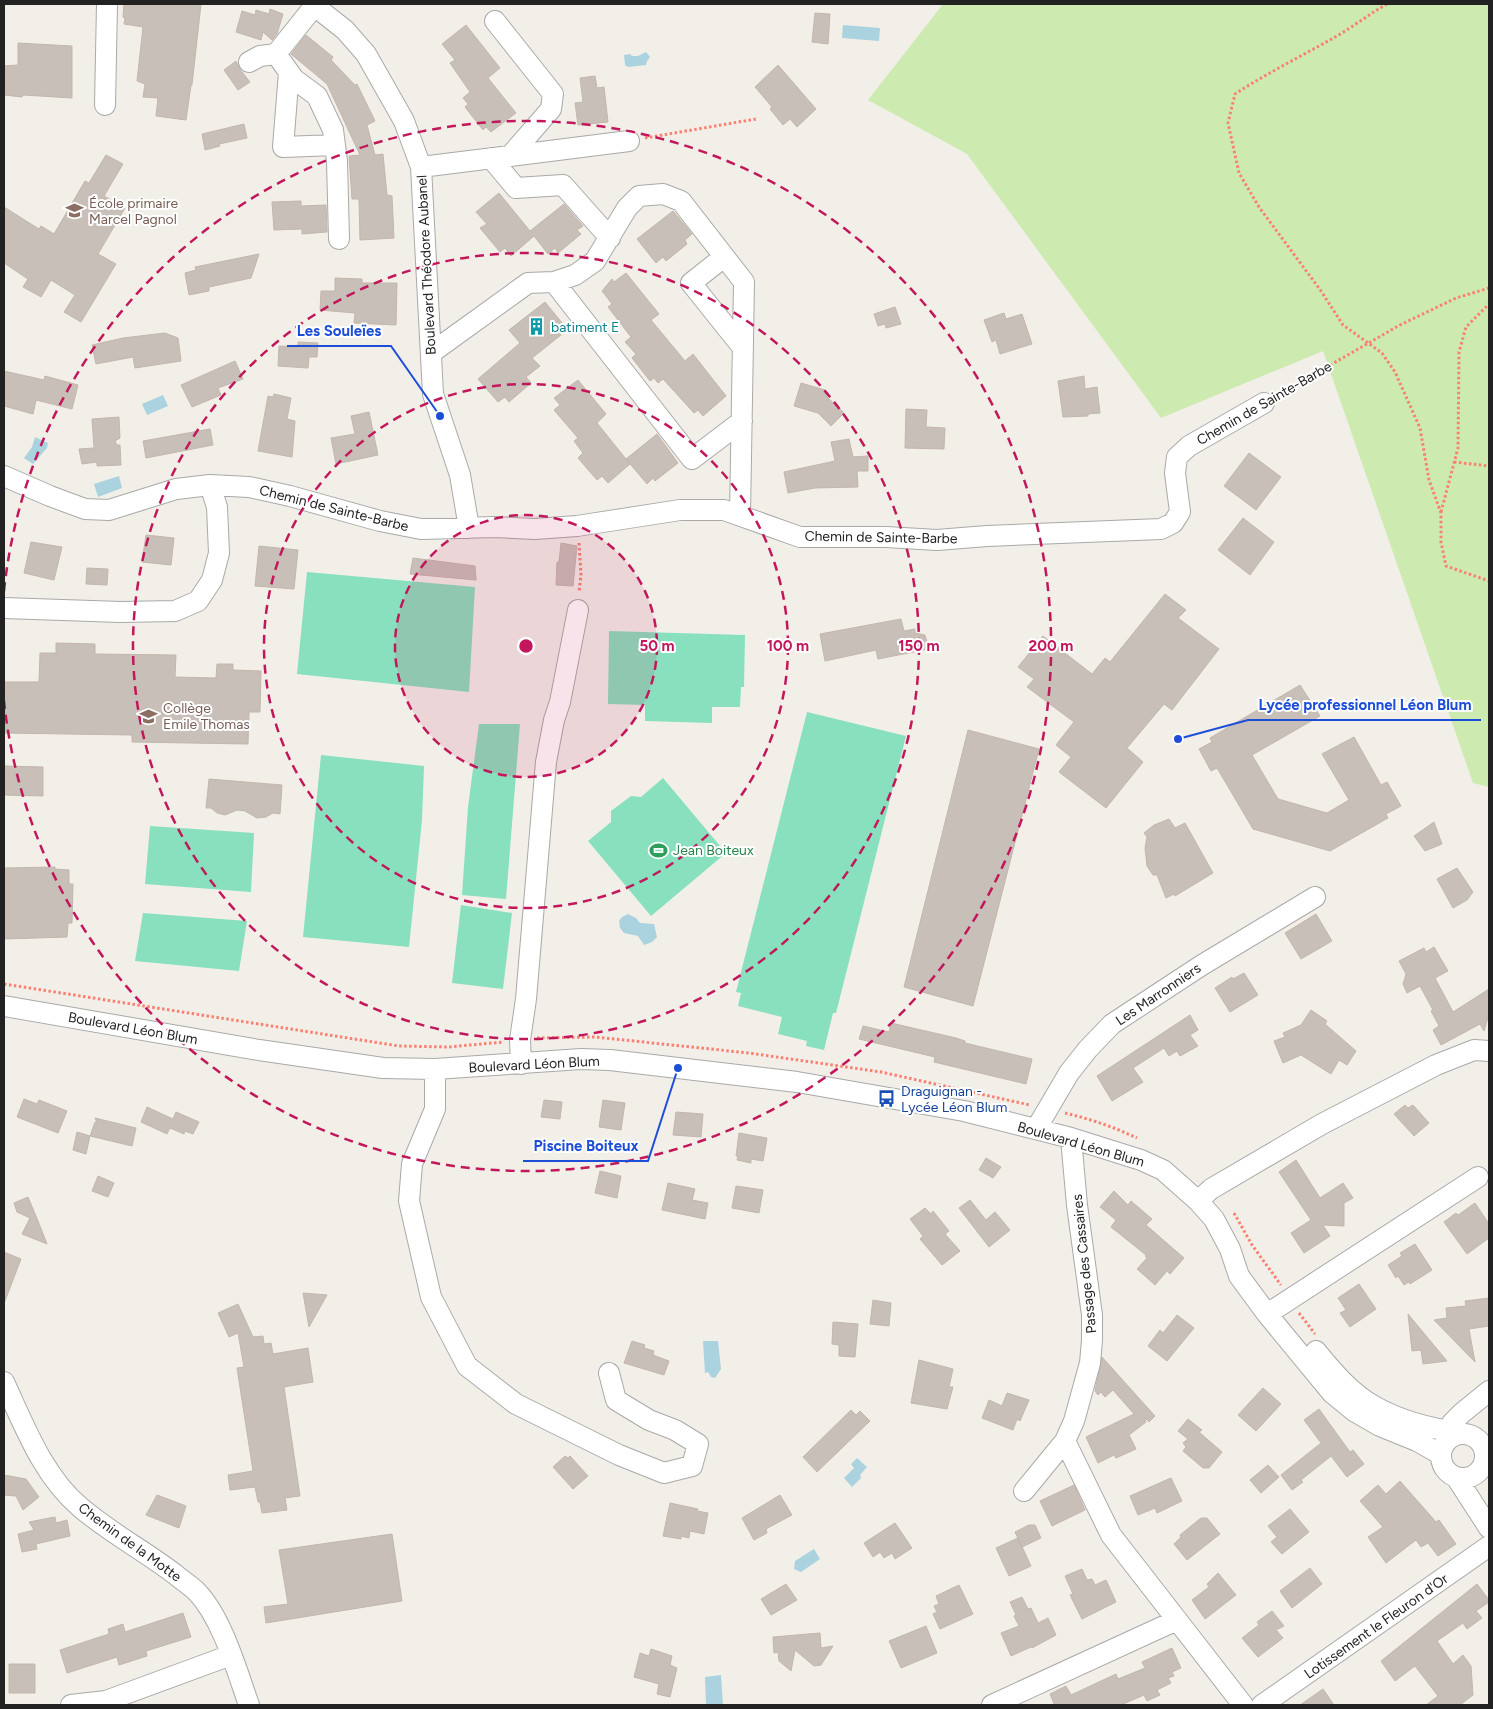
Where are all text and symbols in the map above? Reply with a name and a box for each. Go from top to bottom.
street label: Boulevard Théodore Aubanel [413,174,440,355]
place label: École primaire Marcel Pagnol [89,195,178,228]
school or university icon: École primaire Marcel Pagnol [65,201,85,221]
callout: Les Souleïes [287,316,391,346]
building icon: batiment E [527,317,547,337]
place label: batiment E [551,319,619,336]
text: Les Souleïes [297,322,381,340]
street label: Chemin de Sainte-Barbe [1194,358,1335,449]
street label: Chemin de Sainte-Barbe [258,482,411,535]
street label: Chemin de Sainte-Barbe [804,528,958,547]
centre of rings [517,637,535,655]
text: 50 m [639,637,675,655]
text: 100 m [767,637,809,655]
text: 150 m [898,637,940,655]
text: 200 m [1029,637,1073,655]
callout: Lycée professionnel Léon Blum [1248,690,1481,720]
text: Lycée professionnel Léon Blum [1259,696,1471,714]
place label: Collège Emile Thomas [163,700,250,733]
school or university icon: Collège Emile Thomas [139,706,159,726]
sports icon: Jean Boiteux [649,840,669,860]
place label: Jean Boiteux [673,842,754,859]
street label: Les Marronniers [1112,960,1204,1029]
street label: Boulevard Léon Blum [67,1009,199,1048]
street label: Boulevard Léon Blum [468,1053,600,1076]
place label: Draguignan - Lycée Léon Blum [901,1083,1008,1116]
bus stop icon: Draguignan - Lycée Léon Blum [877,1089,897,1109]
street label: Boulevard Léon Blum [1015,1118,1146,1171]
callout: Piscine Boiteux [523,1131,648,1161]
text: Piscine Boiteux [533,1137,639,1155]
street label: Passage des Cassaires [1069,1193,1100,1334]
street label: Chemin de la Motte [75,1499,185,1586]
street label: Lotissement le Fleuron d'Or [1301,1570,1452,1683]

